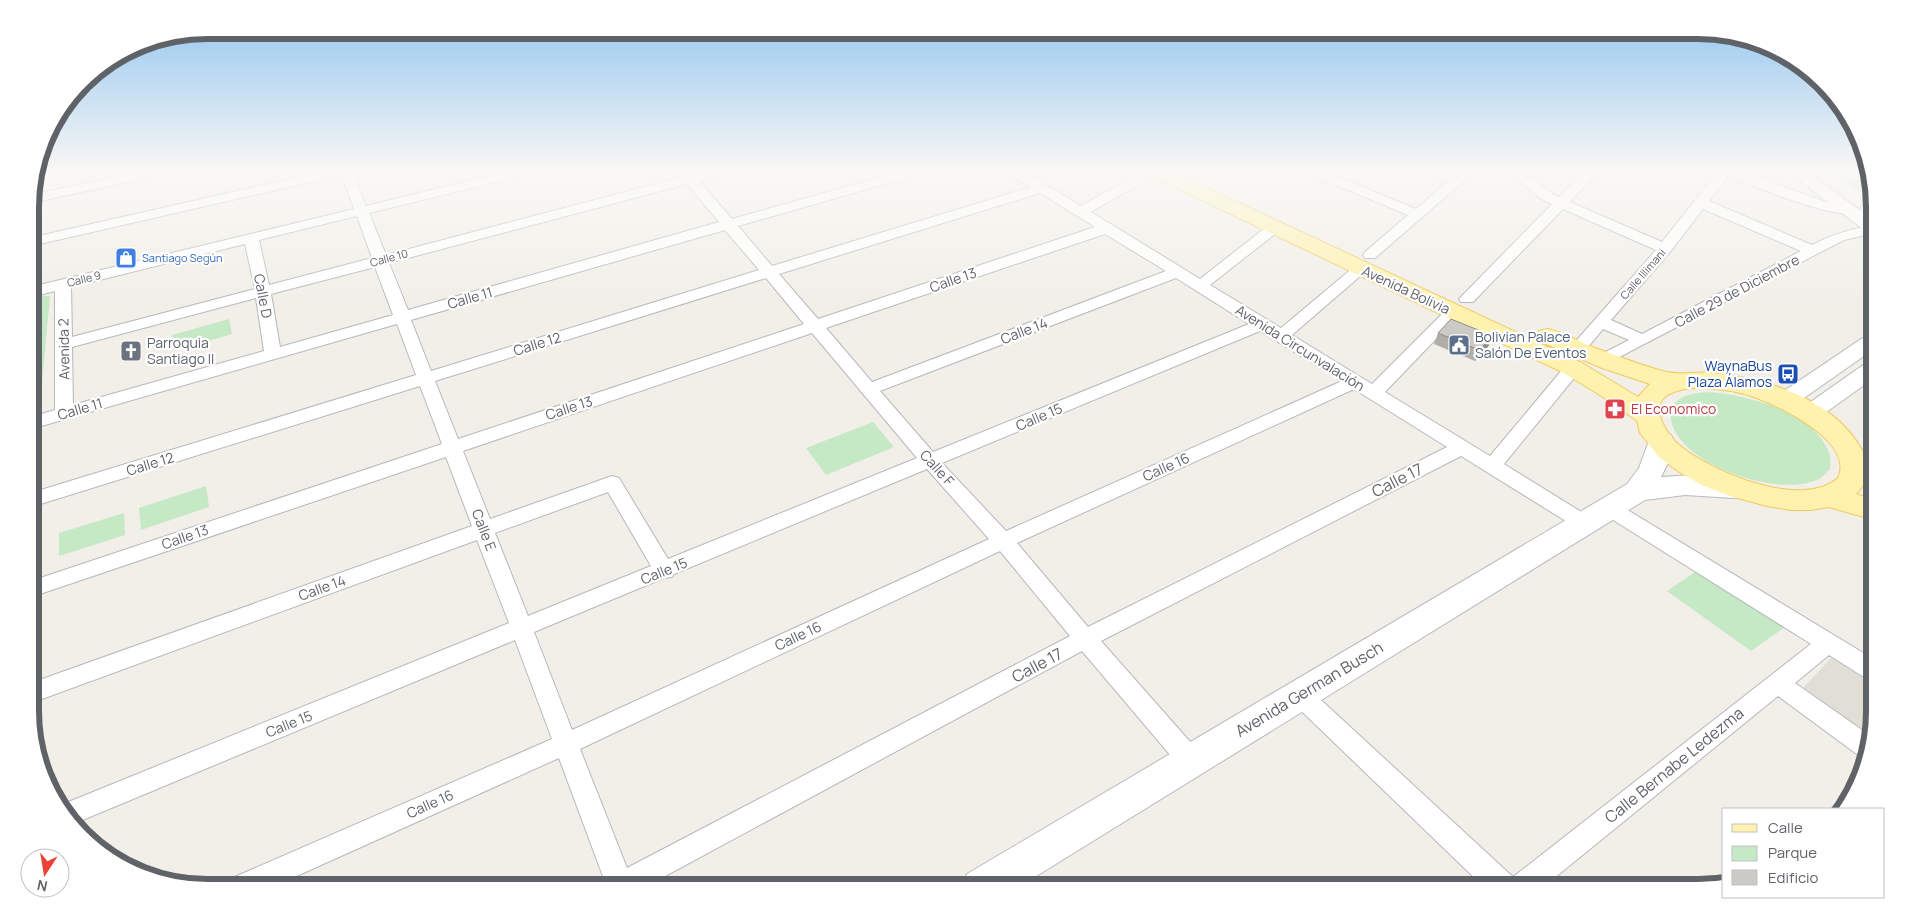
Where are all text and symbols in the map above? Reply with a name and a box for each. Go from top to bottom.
street label: Calle 10 [368,245,410,270]
street label: Calle Illimani [1616,245,1669,302]
shop icon: Santiago Según [114,246,138,270]
place label: Santiago Según [142,250,223,265]
street label: Calle 29 de Diciembre [1671,250,1802,332]
street label: Avenida Bolivia [1359,261,1453,318]
street label: Calle 13 [927,263,979,296]
street label: Calle 9 [65,267,103,290]
street label: Calle D [250,272,277,320]
street label: Calle 11 [445,282,495,313]
street label: Avenida Circunvalación [1232,300,1369,395]
street label: Calle 14 [998,313,1050,348]
street label: Avenida 2 [53,318,74,380]
street label: Calle 12 [511,327,563,360]
place label: Bolivian Palace Salón De Eventos [1475,327,1586,362]
place label: Parroquia Santiago ll [147,333,214,368]
public building icon: Bolivian Palace Salón De Eventos [1447,333,1471,357]
church icon: Parroquia Santiago ll [119,339,143,363]
place label: WaynaBus Plaza Álamos [1688,356,1772,391]
bus stop icon: WaynaBus Plaza Álamos [1776,362,1800,386]
street label: Calle 13 [543,391,595,424]
street label: Calle 11 [55,393,105,424]
pharmacy icon: El Economico [1603,397,1627,421]
street label: Calle 15 [1013,398,1065,435]
place label: El Economico [1631,399,1716,418]
street label: Calle F [916,446,959,490]
street label: Calle 12 [124,447,176,480]
street label: Calle 16 [1139,448,1192,485]
street label: Calle 17 [1368,458,1426,502]
street label: Calle E [468,506,501,553]
street label: Calle 13 [159,520,211,553]
street label: Calle 15 [638,553,690,588]
street label: Calle 14 [296,570,348,605]
street label: Calle 16 [771,616,824,655]
street label: Avenida German Busch [1231,636,1387,742]
street label: Calle 17 [1008,642,1066,688]
street label: Calle Bernabe Ledezma [1600,702,1748,828]
street label: Calle 15 [263,706,315,741]
street label: Calle 16 [403,785,456,822]
legend [1722,808,1885,898]
text: Calle [1768,817,1803,838]
text: Parque [1768,842,1817,863]
north arrow [20,848,70,898]
text: Edificio [1768,867,1819,888]
text: N [35,876,49,897]

